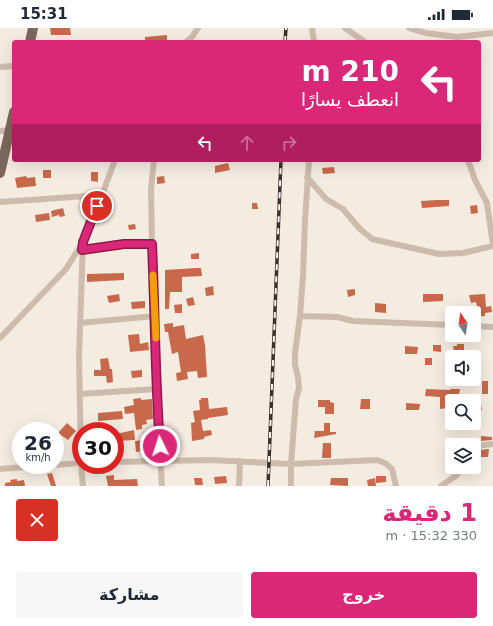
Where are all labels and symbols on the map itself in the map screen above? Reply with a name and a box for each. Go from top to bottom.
pin [80,189,114,223]
north arrow [445,306,481,342]
speed limit sign: 30 [72,422,124,474]
position arrow [139,425,181,467]

